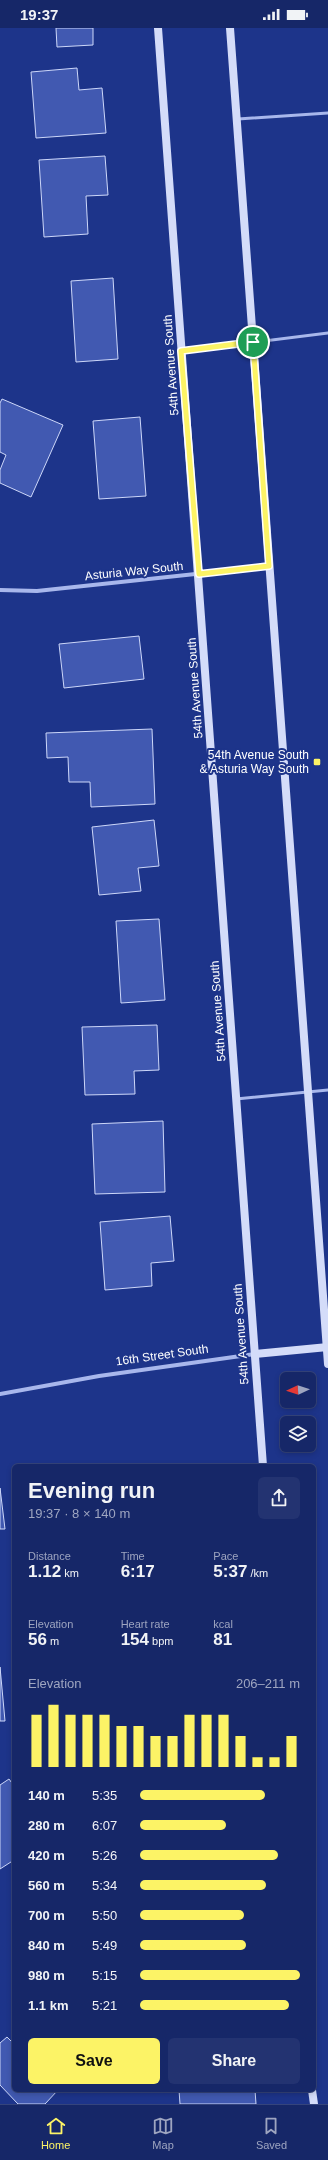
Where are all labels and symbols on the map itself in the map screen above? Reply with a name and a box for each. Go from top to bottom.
street label: 54th Avenue South [160,314,182,416]
pin [236,325,270,359]
street label: Asturia Way South [84,559,184,583]
street label: 54th Avenue South [184,637,206,739]
place label: 54th Avenue South & Asturia Way South [199,748,309,776]
marker: 54th Avenue South & Asturia Way South [312,757,322,767]
street label: 54th Avenue South [207,960,229,1062]
street label: 54th Avenue South [230,1283,252,1385]
street label: 16th Street South [115,1342,209,1368]
north arrow [280,1372,316,1408]

